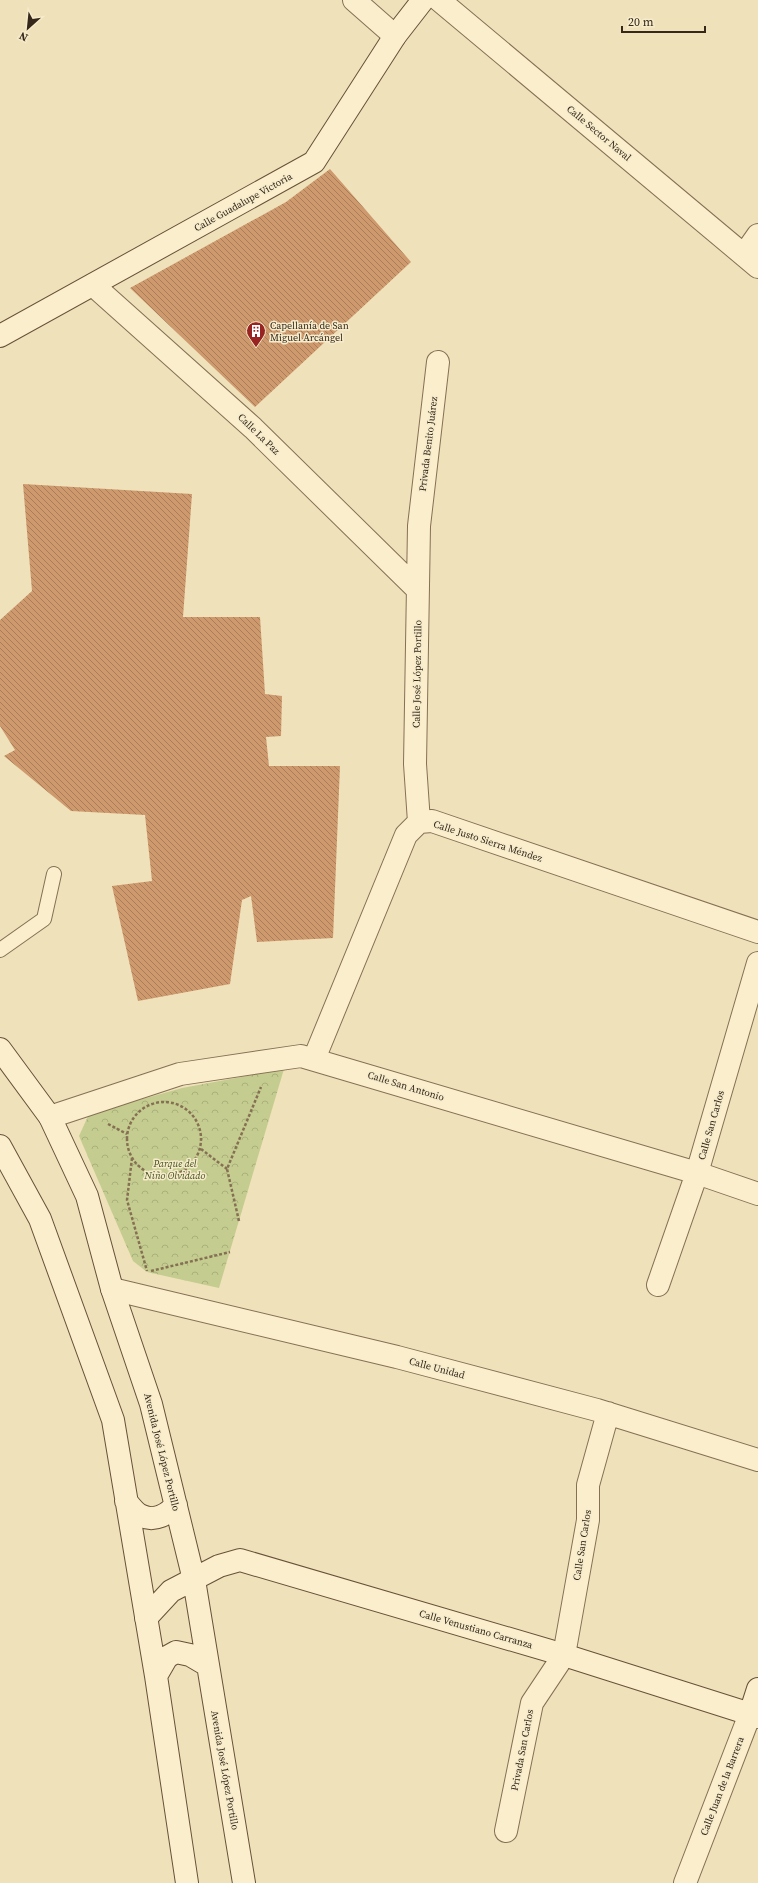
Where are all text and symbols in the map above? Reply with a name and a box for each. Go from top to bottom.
north arrow [8,8,48,48]
scale bar [622,8,705,34]
text: 20 m [628,14,654,30]
text: N [17,28,31,45]
street label: Calle Sector Naval [564,102,634,164]
street label: Calle Guadalupe Victoria [192,169,295,234]
place label: Capellanía de San Miguel Arcángel [270,319,349,344]
building icon: Capellanía de San Miguel Arcángel [245,320,267,348]
street label: Privada Benito Juárez [416,395,440,492]
street label: Calle La Paz [235,411,283,458]
street label: Calle José López Portillo [410,619,424,728]
street label: Calle Justo Sierra Méndez [432,817,545,865]
street label: Calle San Antonio [366,1068,446,1104]
street label: Calle San Carlos [695,1089,727,1161]
park label: Parque del Niño Olvidado [144,1157,206,1182]
street label: Calle Unidad [408,1354,467,1382]
street label: Avenida José López Portillo [141,1392,183,1513]
street label: Calle San Carlos [570,1509,594,1581]
street label: Calle Venustiano Carranza [418,1607,535,1652]
street label: Privada San Carlos [508,1708,536,1792]
street label: Avenida José López Portillo [208,1709,242,1831]
street label: Calle Juan de la Barrera [697,1734,747,1837]

